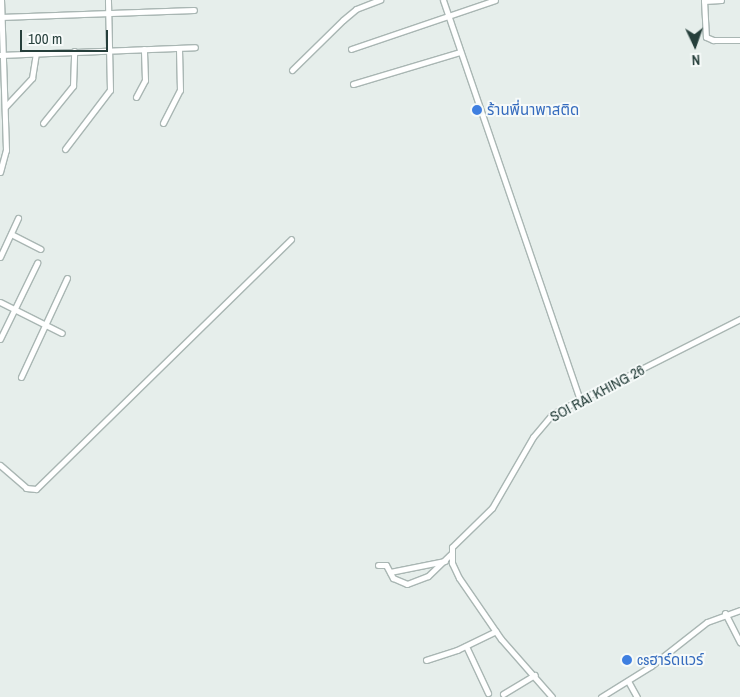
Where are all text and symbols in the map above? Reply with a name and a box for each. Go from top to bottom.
scale bar [22,20,110,52]
north arrow [670,20,720,70]
text: 100 m [28,28,62,49]
text: N [691,51,700,69]
place label: ร้านพี่นาพาสติด [487,101,579,119]
marker: ร้านพี่นาพาสติด [471,104,483,116]
street label: SOI RAI KHING 26 [547,361,647,425]
place label: csฮาร์ดแวร์ [637,651,703,669]
marker: csฮาร์ดแวร์ [621,654,633,666]

